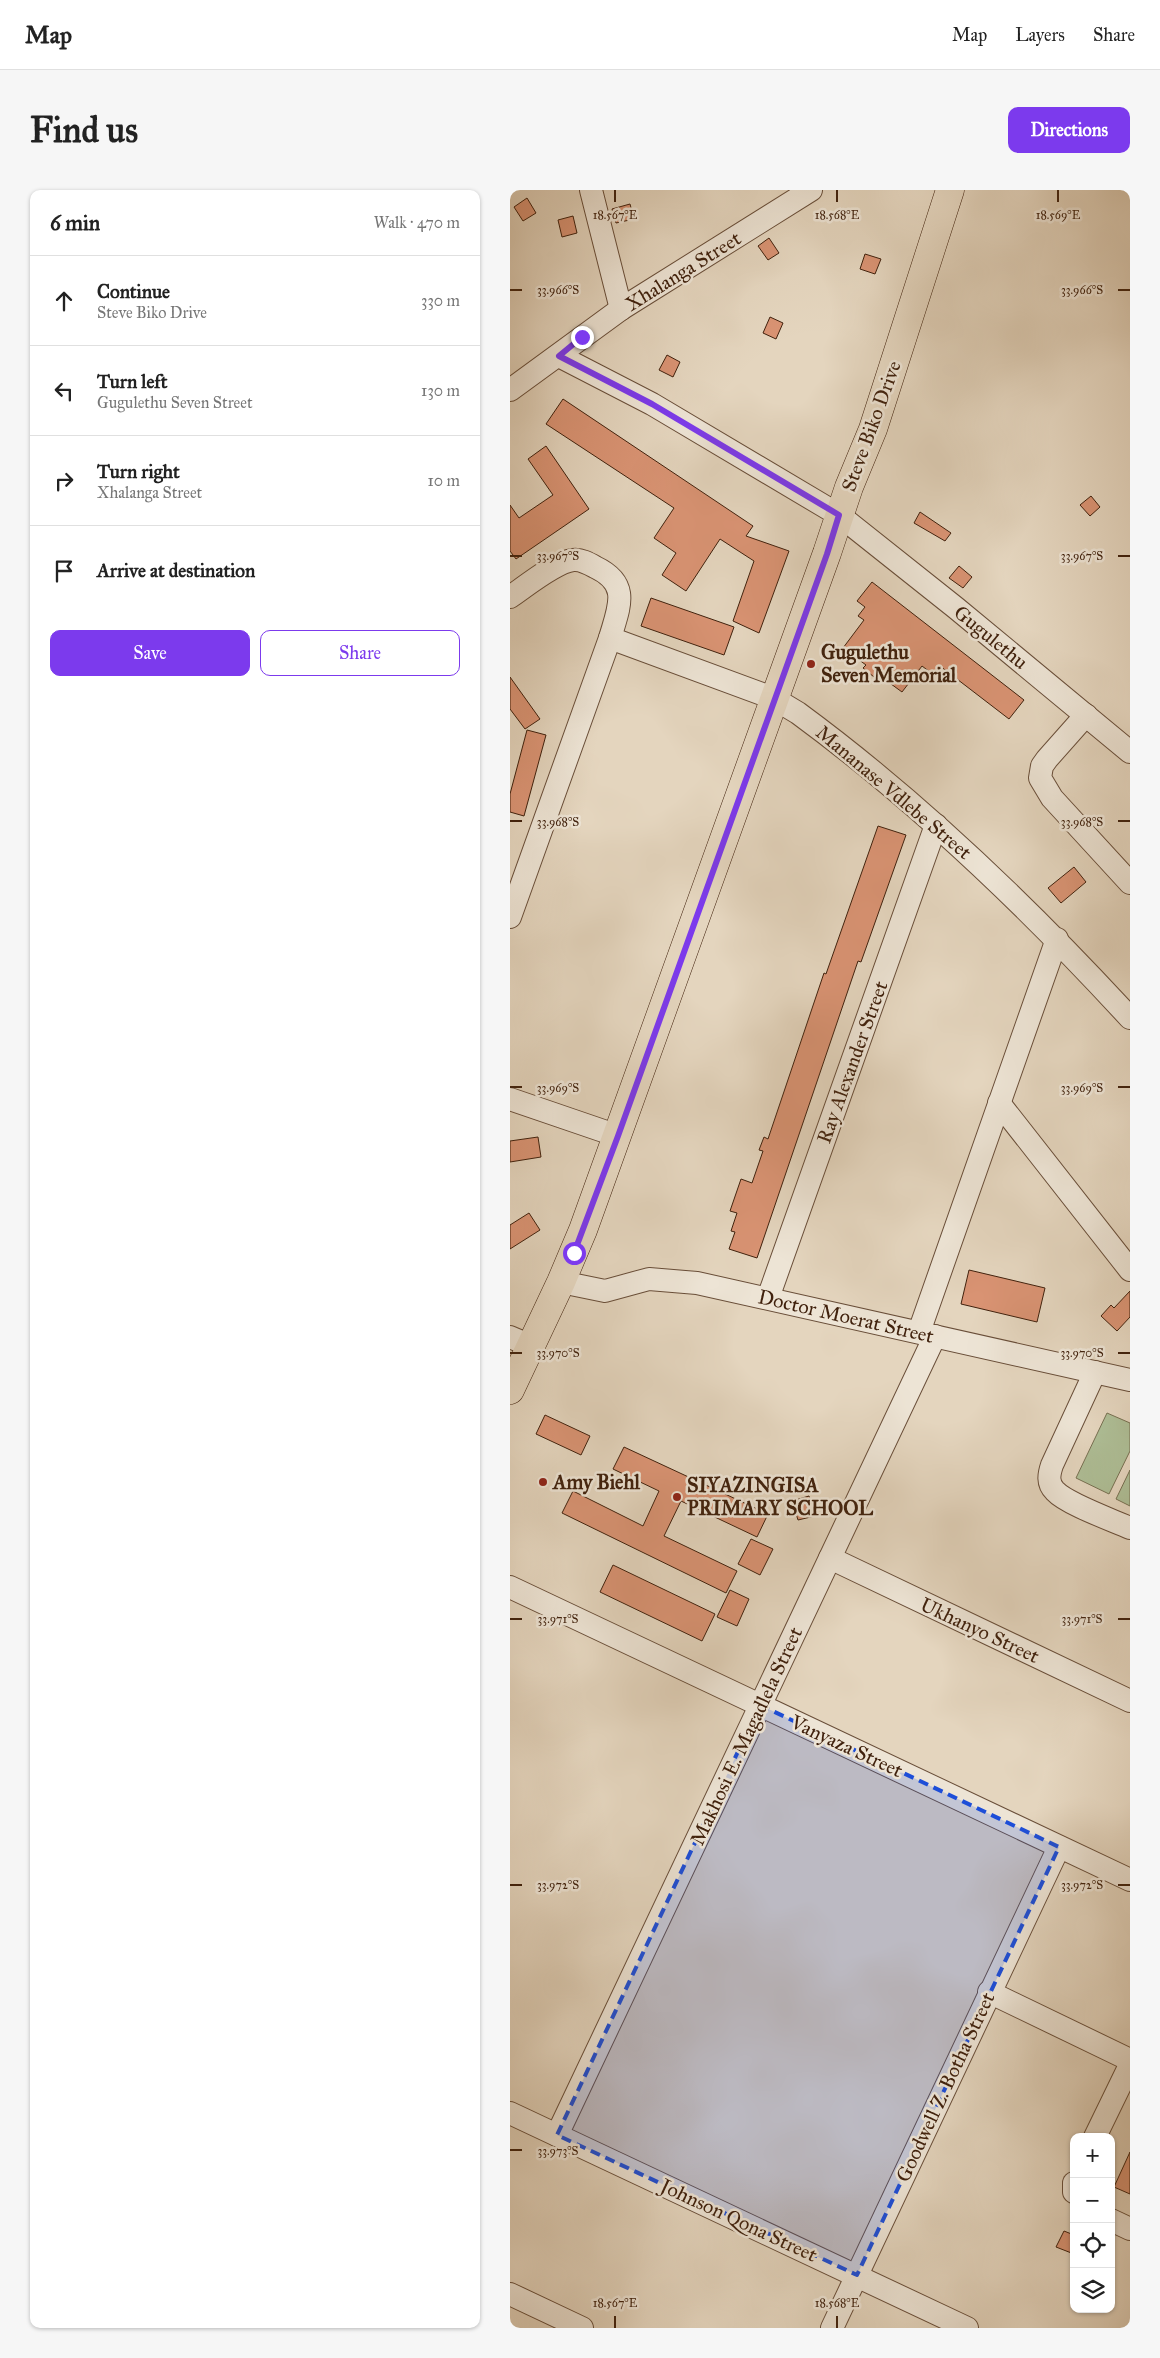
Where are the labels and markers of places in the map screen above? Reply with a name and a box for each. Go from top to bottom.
place label: Gugulethu Seven Memorial [821,640,957,687]
marker: Gugulethu Seven Memorial [805,658,817,670]
place label: Amy Biehl [551,1470,641,1495]
place label: SIYAZINGISA PRIMARY SCHOOL [687,1473,873,1520]
marker: Amy Biehl [537,1476,549,1488]
marker: SIYAZINGISA PRIMARY SCHOOL [671,1491,683,1503]

